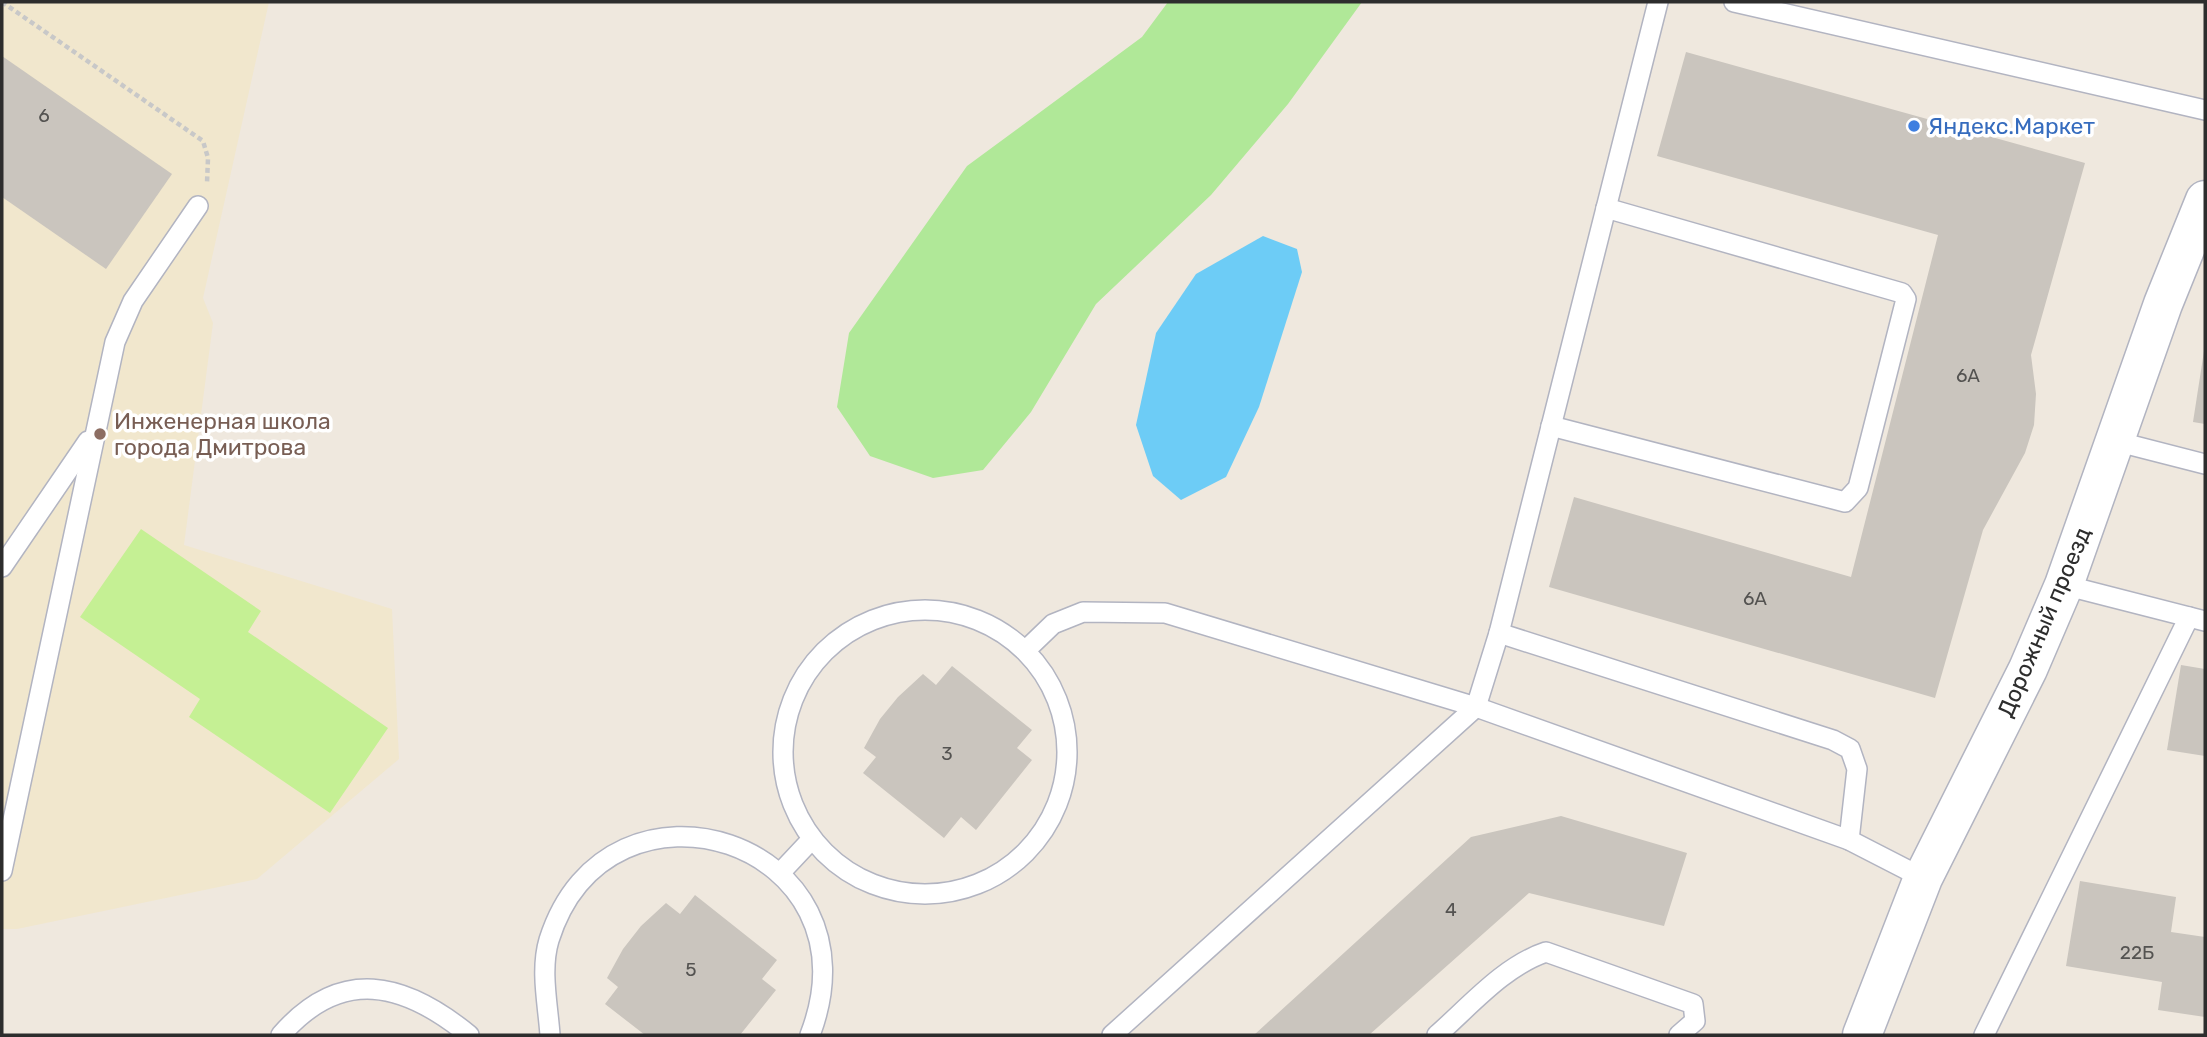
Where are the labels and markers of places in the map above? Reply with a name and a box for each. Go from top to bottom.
place label: Яндекс.Маркет [1928,112,2095,140]
marker: Яндекс.Маркет [1906,118,1922,134]
place label: Инженерная школа города Дмитрова [114,407,331,461]
marker: Инженерная школа города Дмитрова [92,426,108,442]

